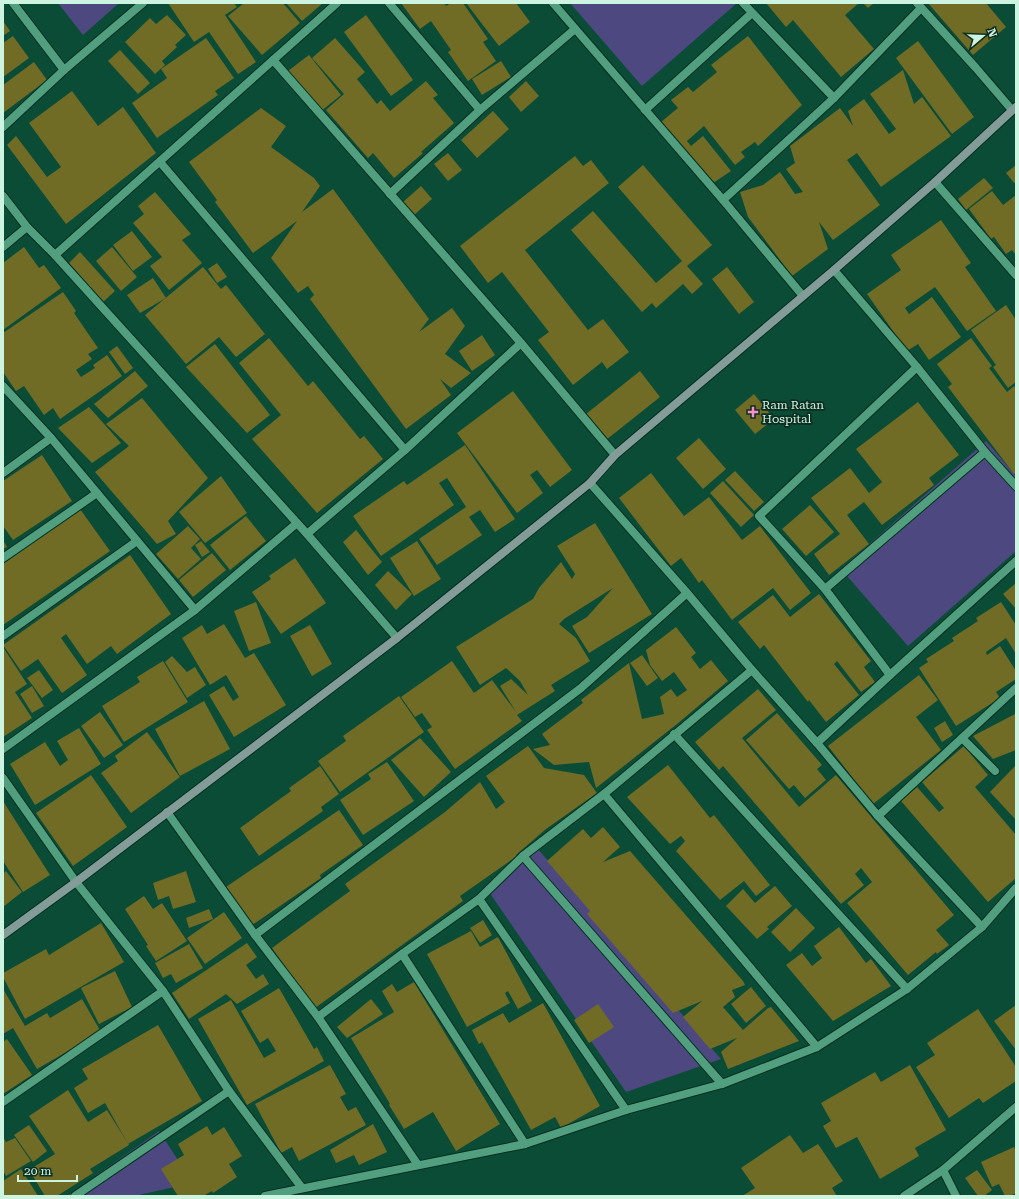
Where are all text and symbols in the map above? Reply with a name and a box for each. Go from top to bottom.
north arrow [963,16,1003,56]
text: N [984,27,1000,40]
place label: Ram Ratan Hospital [762,398,824,426]
marker: Ram Ratan Hospital [747,406,759,418]
scale bar [18,1157,77,1183]
text: 20 m [24,1164,51,1178]

